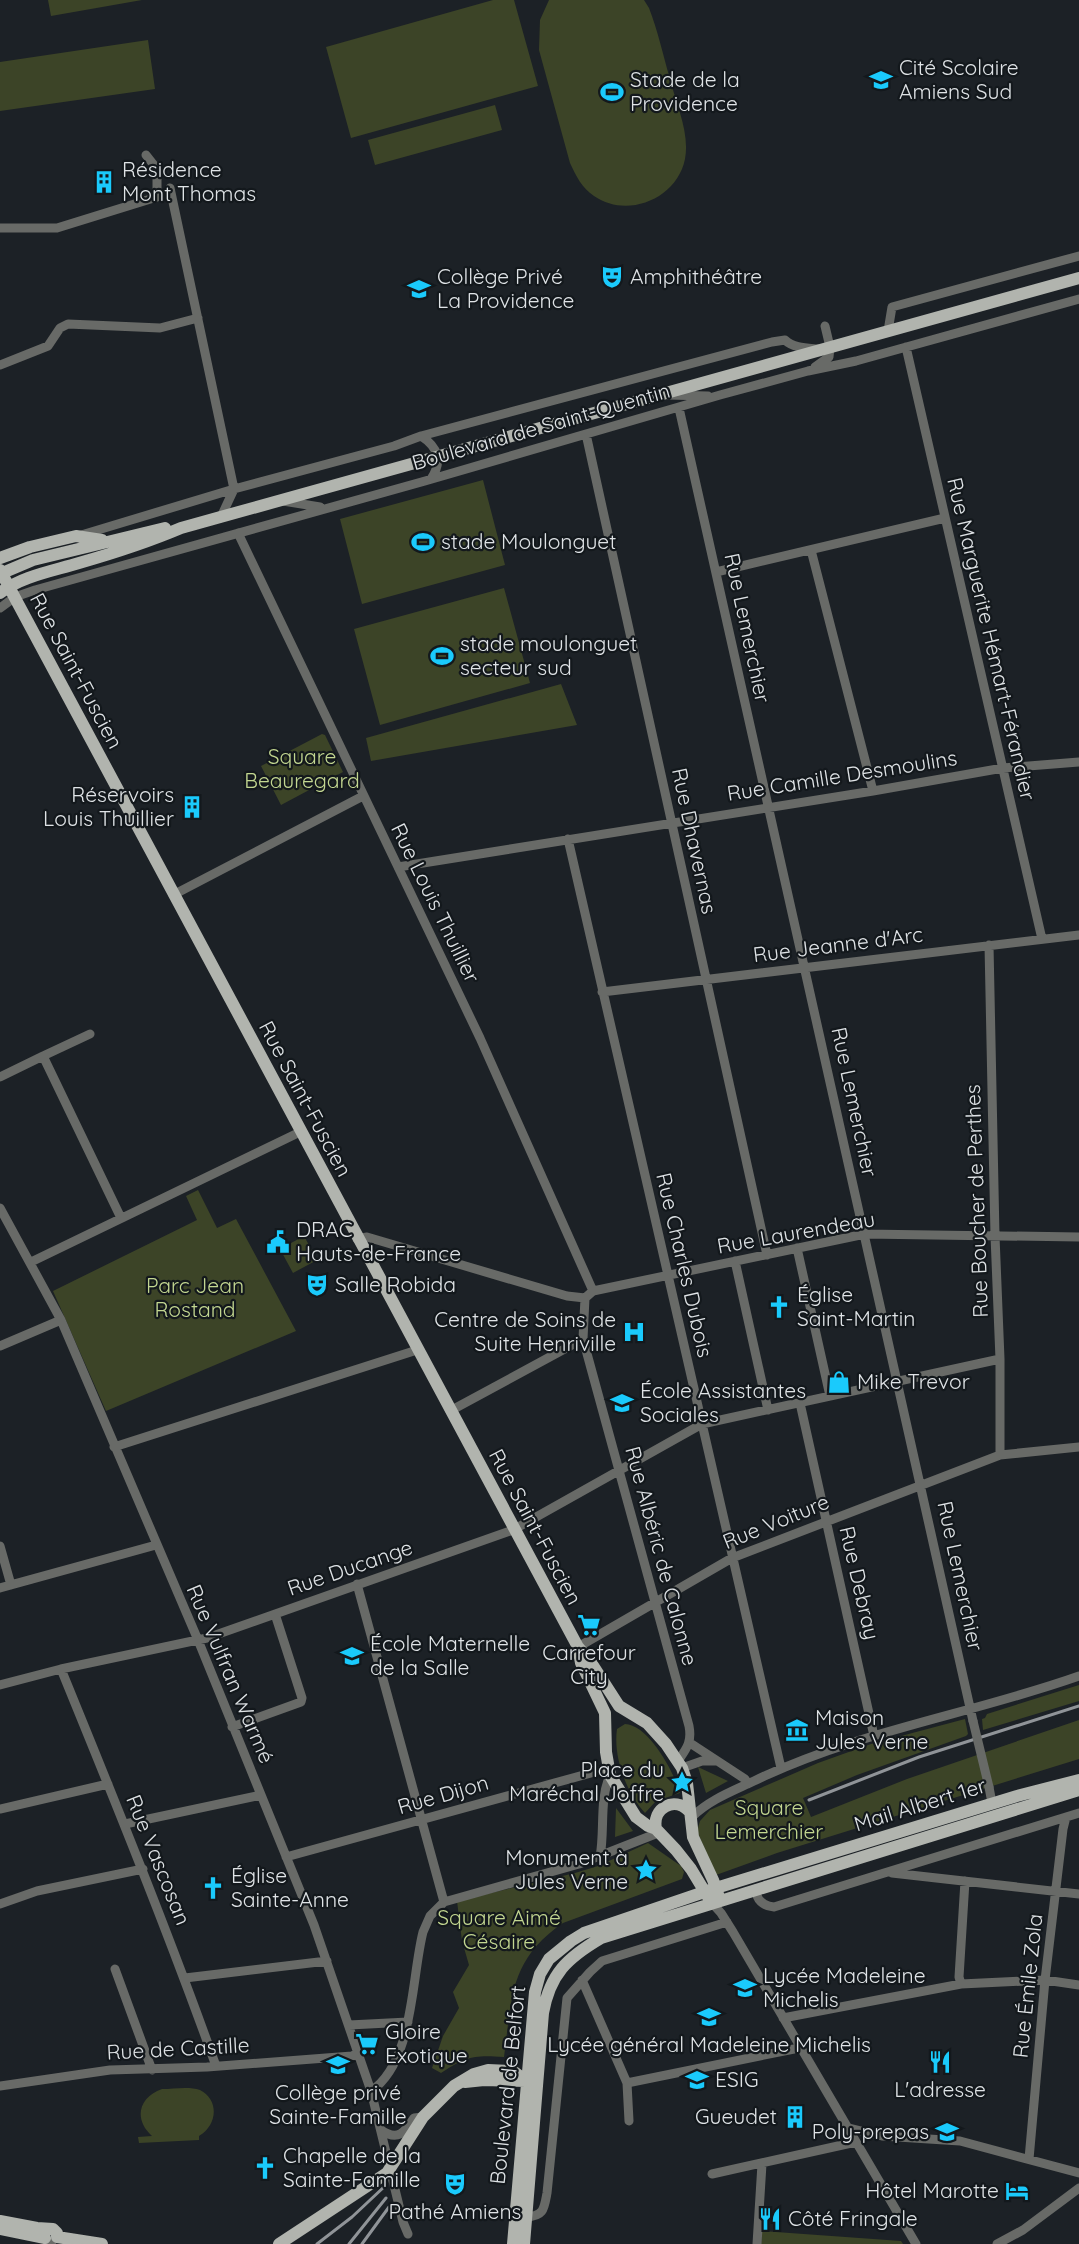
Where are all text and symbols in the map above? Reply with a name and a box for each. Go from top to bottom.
place label: Cité Scolaire Amiens Sud [899,54,1019,104]
place label: Stade de la Providence [630,66,740,116]
school or university icon: Cité Scolaire Amiens Sud [868,67,894,93]
sports icon: Stade de la Providence [599,79,625,105]
place label: Résidence Mont Thomas [122,156,256,206]
building icon: Résidence Mont Thomas [91,169,117,195]
place label: Collège Privé La Providence [437,263,574,313]
place label: Amphithéâtre [630,263,762,289]
theatre icon: Amphithéâtre [599,264,625,290]
school or university icon: Collège Privé La Providence [406,276,432,302]
street label: Boulevard de Saint-Quentin [409,377,673,475]
street label: Rue Marguerite Hémart-Férandier [942,475,1042,803]
place label: stade Moulonguet [441,528,616,554]
sports icon: stade Moulonguet [410,529,436,555]
street label: Rue Lemerchier [719,551,777,705]
street label: Rue Saint-Fuscien [25,588,129,753]
place label: stade moulonguet secteur sud [460,630,637,680]
sports icon: stade moulonguet secteur sud [429,643,455,669]
park label: Square Beauregard [244,743,360,793]
street label: Rue Camille Desmoulins [725,744,959,806]
street label: Rue Dhavernas [667,765,723,916]
place label: Réservoirs Louis Thuillier [43,781,174,831]
building icon: Réservoirs Louis Thuillier [179,794,205,820]
street label: Rue Louis Thuillier [386,818,486,987]
street label: Rue Jeanne d'Arc [752,921,924,967]
street label: Rue Saint-Fuscien [254,1016,358,1181]
street label: Rue Lemerchier [826,1025,884,1179]
street label: Rue Boucher de Perthes [959,1084,993,1318]
street label: Rue Charles Dubois [651,1170,719,1360]
street label: Rue Laurendeau [715,1205,877,1259]
place label: DRAC Hauts-de-France [296,1216,461,1266]
public building icon: DRAC Hauts-de-France [265,1229,291,1255]
place label: Salle Robida [335,1271,456,1297]
park label: Parc Jean Rostand [146,1272,244,1322]
theatre icon: Salle Robida [304,1272,330,1298]
place label: Église Saint-Martin [797,1281,915,1331]
church icon: Église Saint-Martin [766,1294,792,1320]
place label: Centre de Soins de Suite Henriville [434,1306,616,1356]
hospital icon: Centre de Soins de Suite Henriville [621,1319,647,1345]
place label: Mike Trevor [857,1368,970,1394]
shop icon: Mike Trevor [826,1369,852,1395]
place label: École Assistantes Sociales [640,1377,806,1427]
school or university icon: École Assistantes Sociales [609,1390,635,1416]
street label: Rue Albéric de Calonne [620,1443,704,1668]
street label: Rue Saint-Fuscien [484,1444,588,1609]
street label: Rue Voiture [719,1488,833,1554]
street label: Rue Lemerchier [932,1499,990,1653]
street label: Rue Debray [834,1523,886,1642]
street label: Rue Ducange [284,1533,416,1601]
street label: Rue Vulfran Warmé [181,1580,280,1767]
supermarket icon: Carrefour City [576,1612,602,1638]
place label: École Maternelle de la Salle [370,1630,530,1680]
place label: Carrefour City [542,1639,636,1689]
school or university icon: École Maternelle de la Salle [339,1643,365,1669]
place label: Maison Jules Verne [815,1704,928,1754]
museum icon: Maison Jules Verne [784,1717,810,1743]
place label: Place du Maréchal Joffre [509,1756,664,1806]
street label: Rue Dijon [394,1769,491,1819]
place icon: Place du Maréchal Joffre [669,1769,695,1795]
street label: Mail Albert 1er [850,1772,989,1836]
street label: Rue Vascosan [121,1791,197,1929]
park label: Square Lemerchier [715,1794,823,1844]
place label: Monument à Jules Verne [505,1844,628,1894]
place icon: Monument à Jules Verne [633,1857,659,1883]
place label: Église Sainte-Anne [231,1862,349,1912]
church icon: Église Sainte-Anne [200,1875,226,1901]
park label: Square Aimé Césaire [437,1904,561,1954]
street label: Rue Émile Zola [1007,1913,1048,2059]
place label: Lycée Madeleine Michelis [763,1962,926,2012]
school or university icon: Lycée Madeleine Michelis [732,1975,758,2001]
street label: Boulevard de Belfort [484,1984,530,2186]
school or university icon: Lycée général Madeleine Michelis [696,2004,722,2030]
place label: Gloire Exotique [385,2018,468,2068]
street label: Rue de Castille [106,2031,250,2065]
supermarket icon: Gloire Exotique [354,2031,380,2057]
place label: Lycée général Madeleine Michelis [547,2031,871,2057]
restaurant icon: L'adresse [927,2049,953,2075]
school or university icon: Collège privé Sainte-Famille [325,2052,351,2078]
place label: ESIG [715,2066,759,2092]
school or university icon: ESIG [684,2067,710,2093]
place label: L'adresse [894,2076,986,2102]
place label: Collège privé Sainte-Famille [269,2079,407,2129]
place label: Gueudet [695,2103,777,2129]
building icon: Gueudet [782,2104,808,2130]
place label: Poly-prepas [812,2118,929,2144]
school or university icon: Poly-prepas [934,2119,960,2145]
place label: Chapelle de la Sainte-Famille [283,2142,421,2192]
church icon: Chapelle de la Sainte-Famille [252,2155,278,2181]
theatre icon: Pathé Amiens [442,2171,468,2197]
place label: Hôtel Marotte [865,2177,999,2203]
hotel icon: Hôtel Marotte [1004,2178,1030,2204]
place label: Pathé Amiens [389,2198,521,2224]
place label: Côté Fringale [788,2205,918,2231]
restaurant icon: Côté Fringale [757,2206,783,2232]

